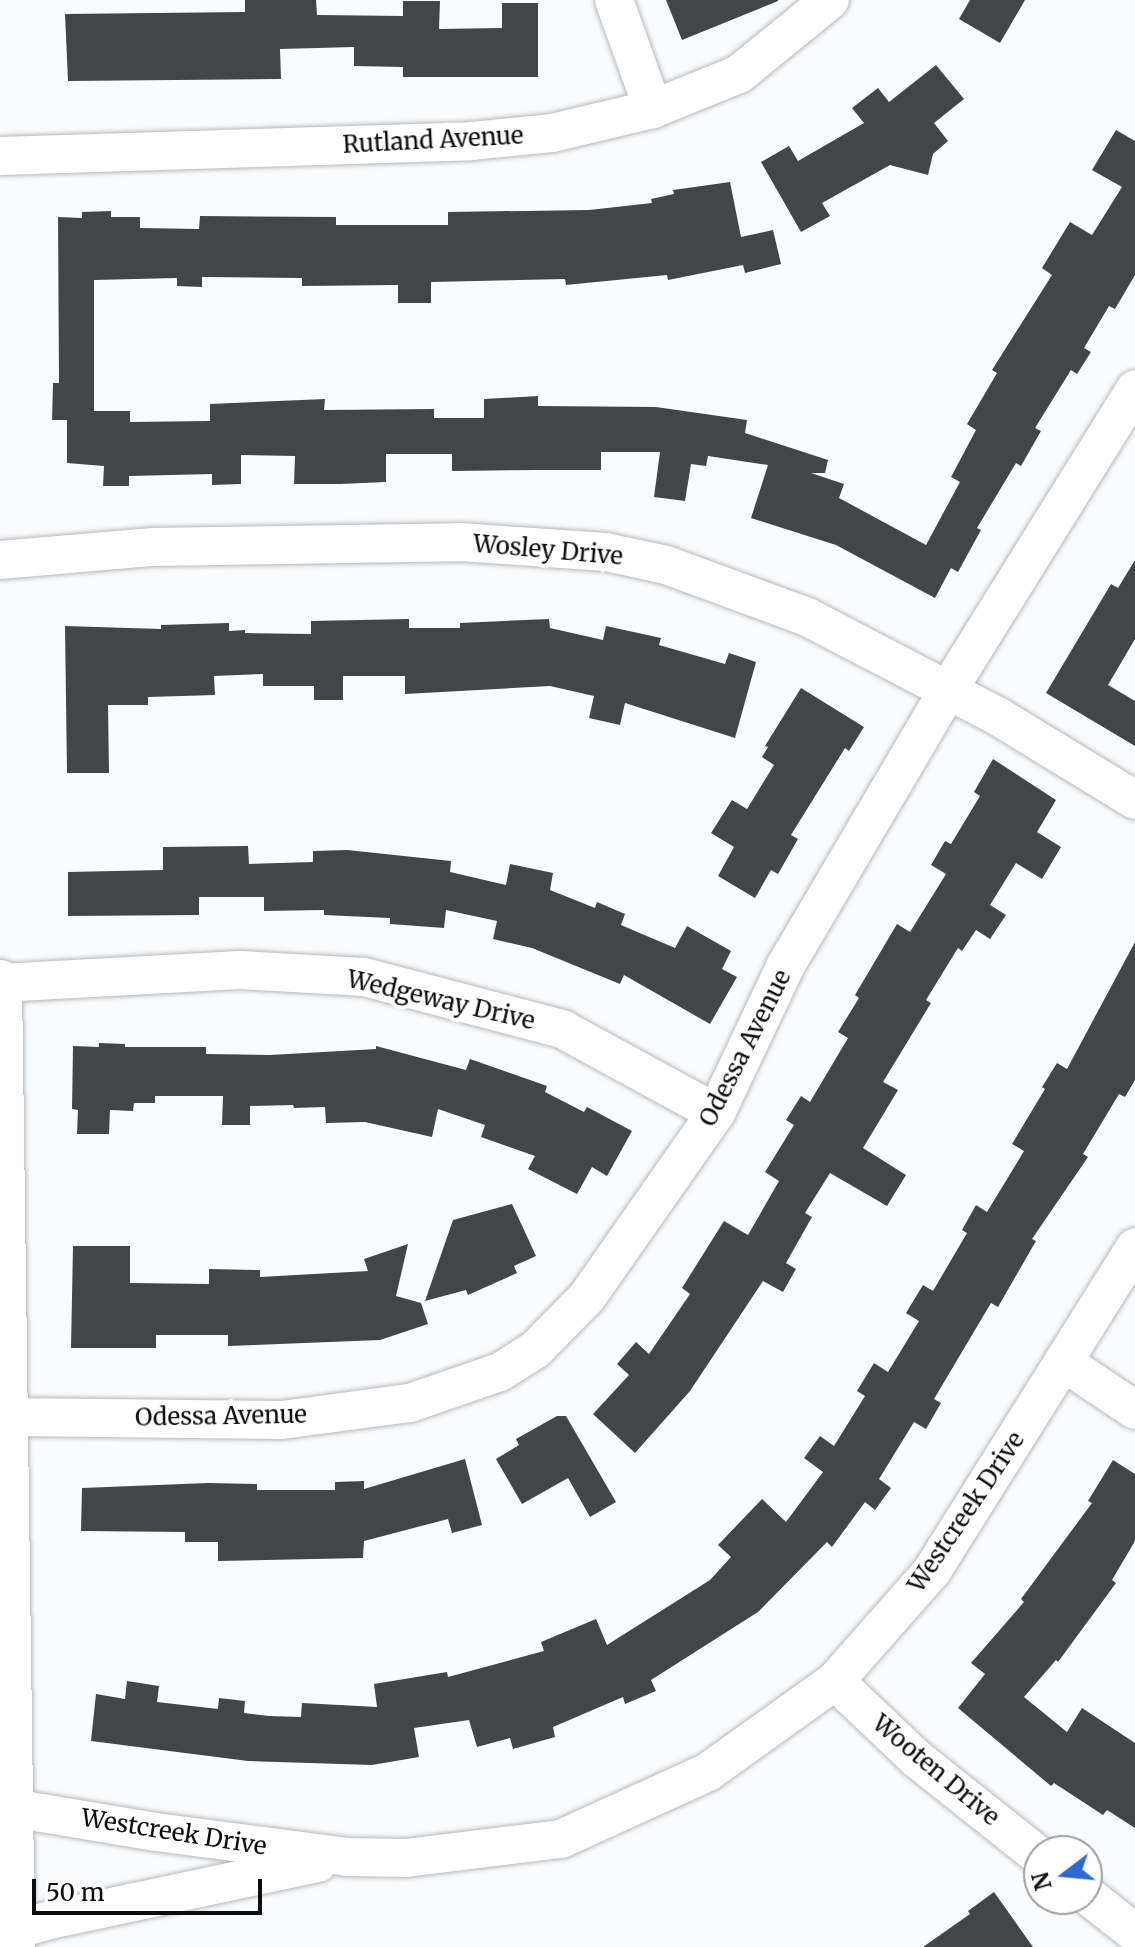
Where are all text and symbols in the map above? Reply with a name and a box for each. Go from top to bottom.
street label: Rutland Avenue [342,121,524,159]
street label: Wosley Drive [472,529,624,571]
street label: Wedgeway Drive [344,964,538,1036]
street label: Odessa Avenue [693,965,797,1131]
street label: Odessa Avenue [135,1400,307,1432]
street label: Westcreek Drive [902,1426,1030,1598]
street label: Wooten Drive [867,1709,1005,1831]
street label: Westcreek Drive [79,1803,269,1861]
north arrow [1023,1835,1103,1915]
scale bar [36,1863,266,1913]
text: N [1026,1869,1058,1893]
text: 50 m [46,1877,105,1908]

